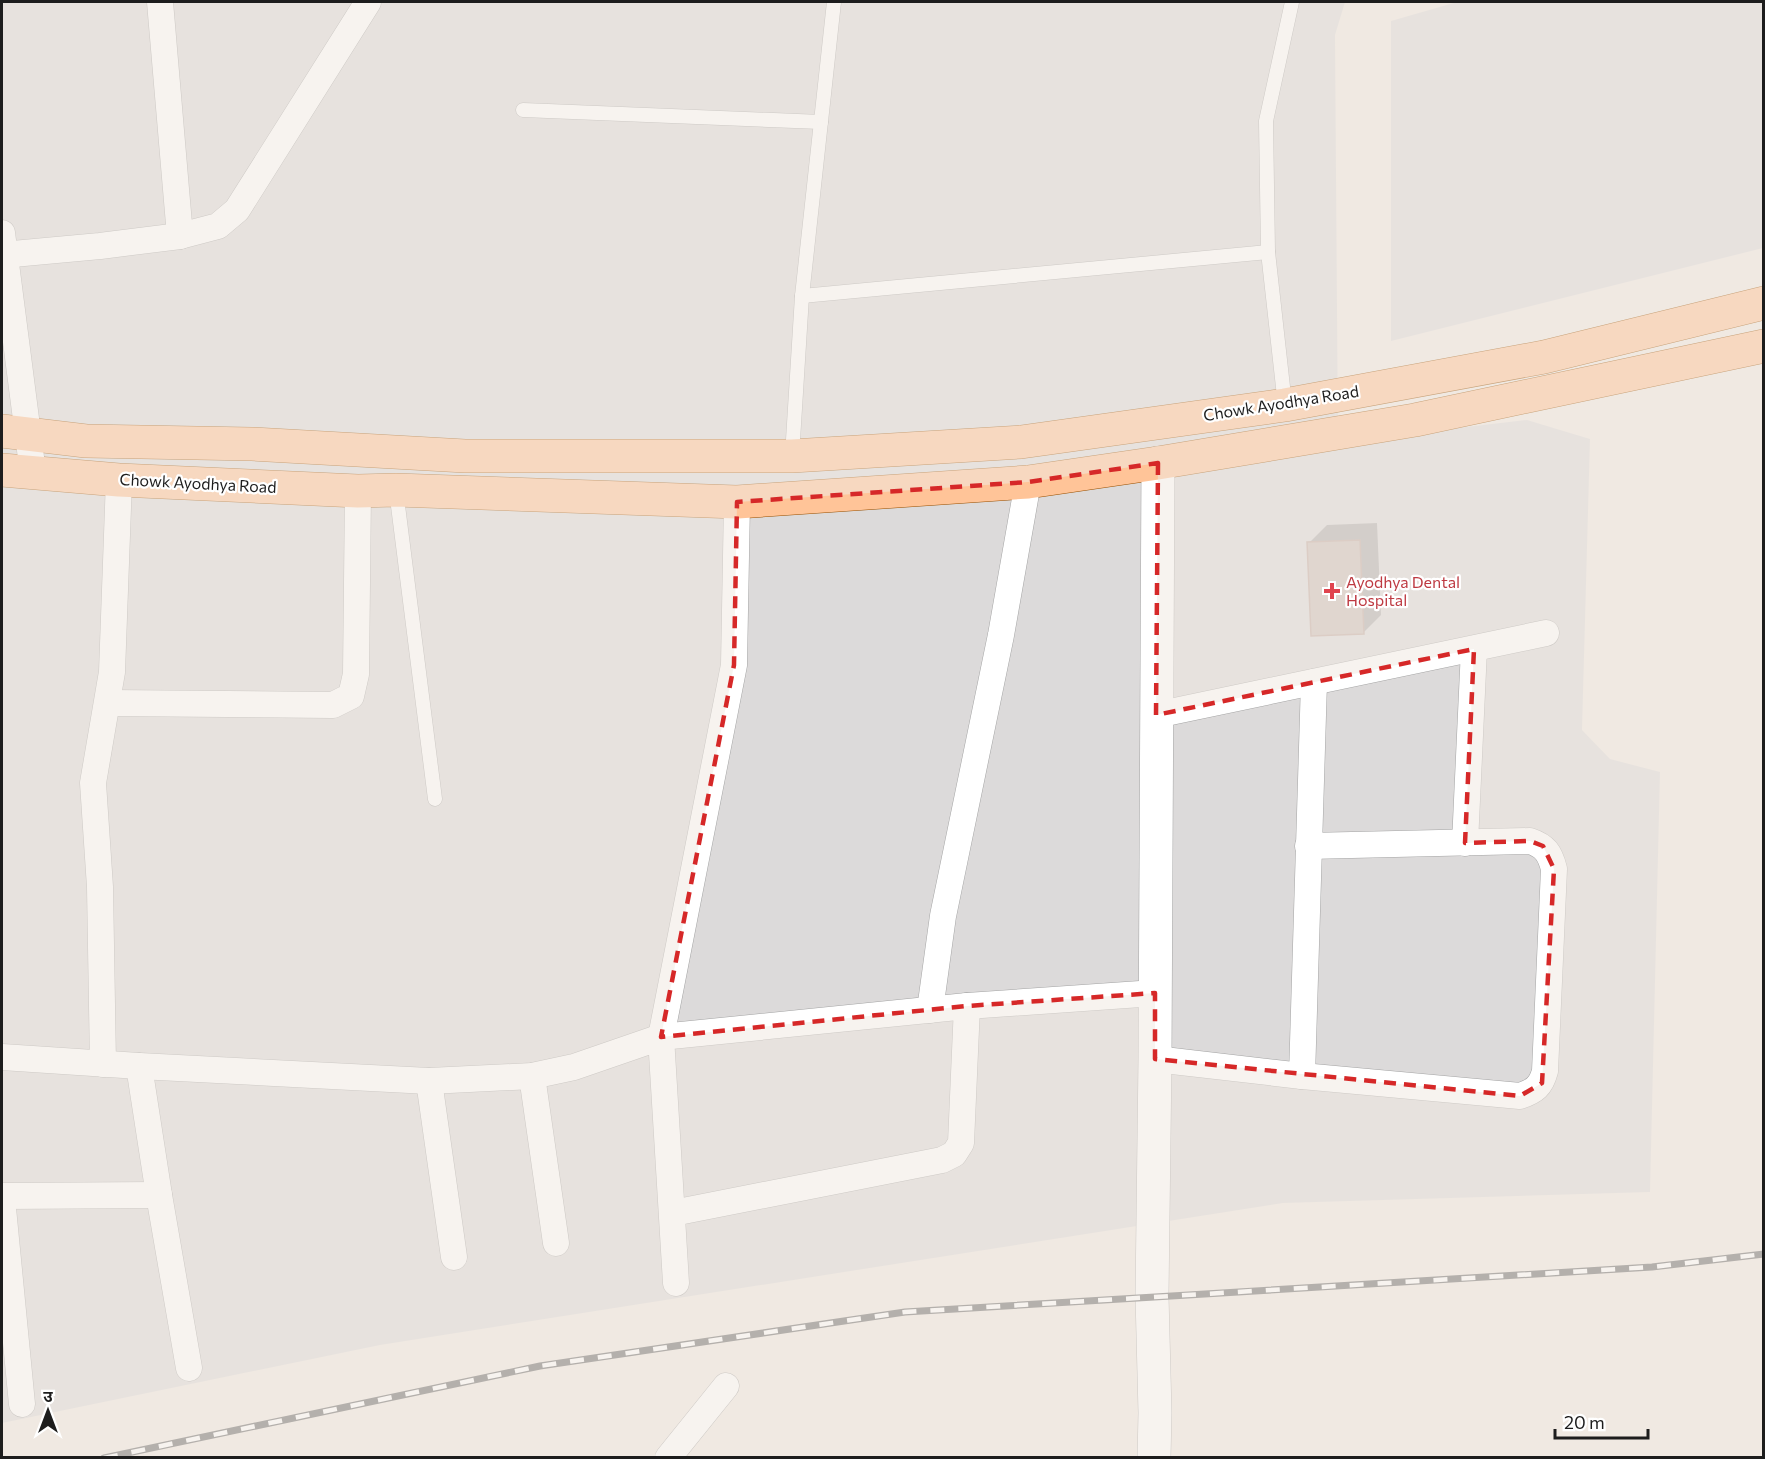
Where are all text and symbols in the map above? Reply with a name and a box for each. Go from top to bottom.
street label: Chowk Ayodhya Road [1202,381,1360,424]
street label: Chowk Ayodhya Road [119,469,277,496]
place label: Ayodhya Dental Hospital [1346,572,1460,609]
marker: Ayodhya Dental Hospital [1323,582,1341,600]
north arrow [18,1381,78,1441]
text: उ [43,1386,53,1405]
scale bar [1555,1402,1648,1440]
text: 20 m [1564,1411,1605,1433]

